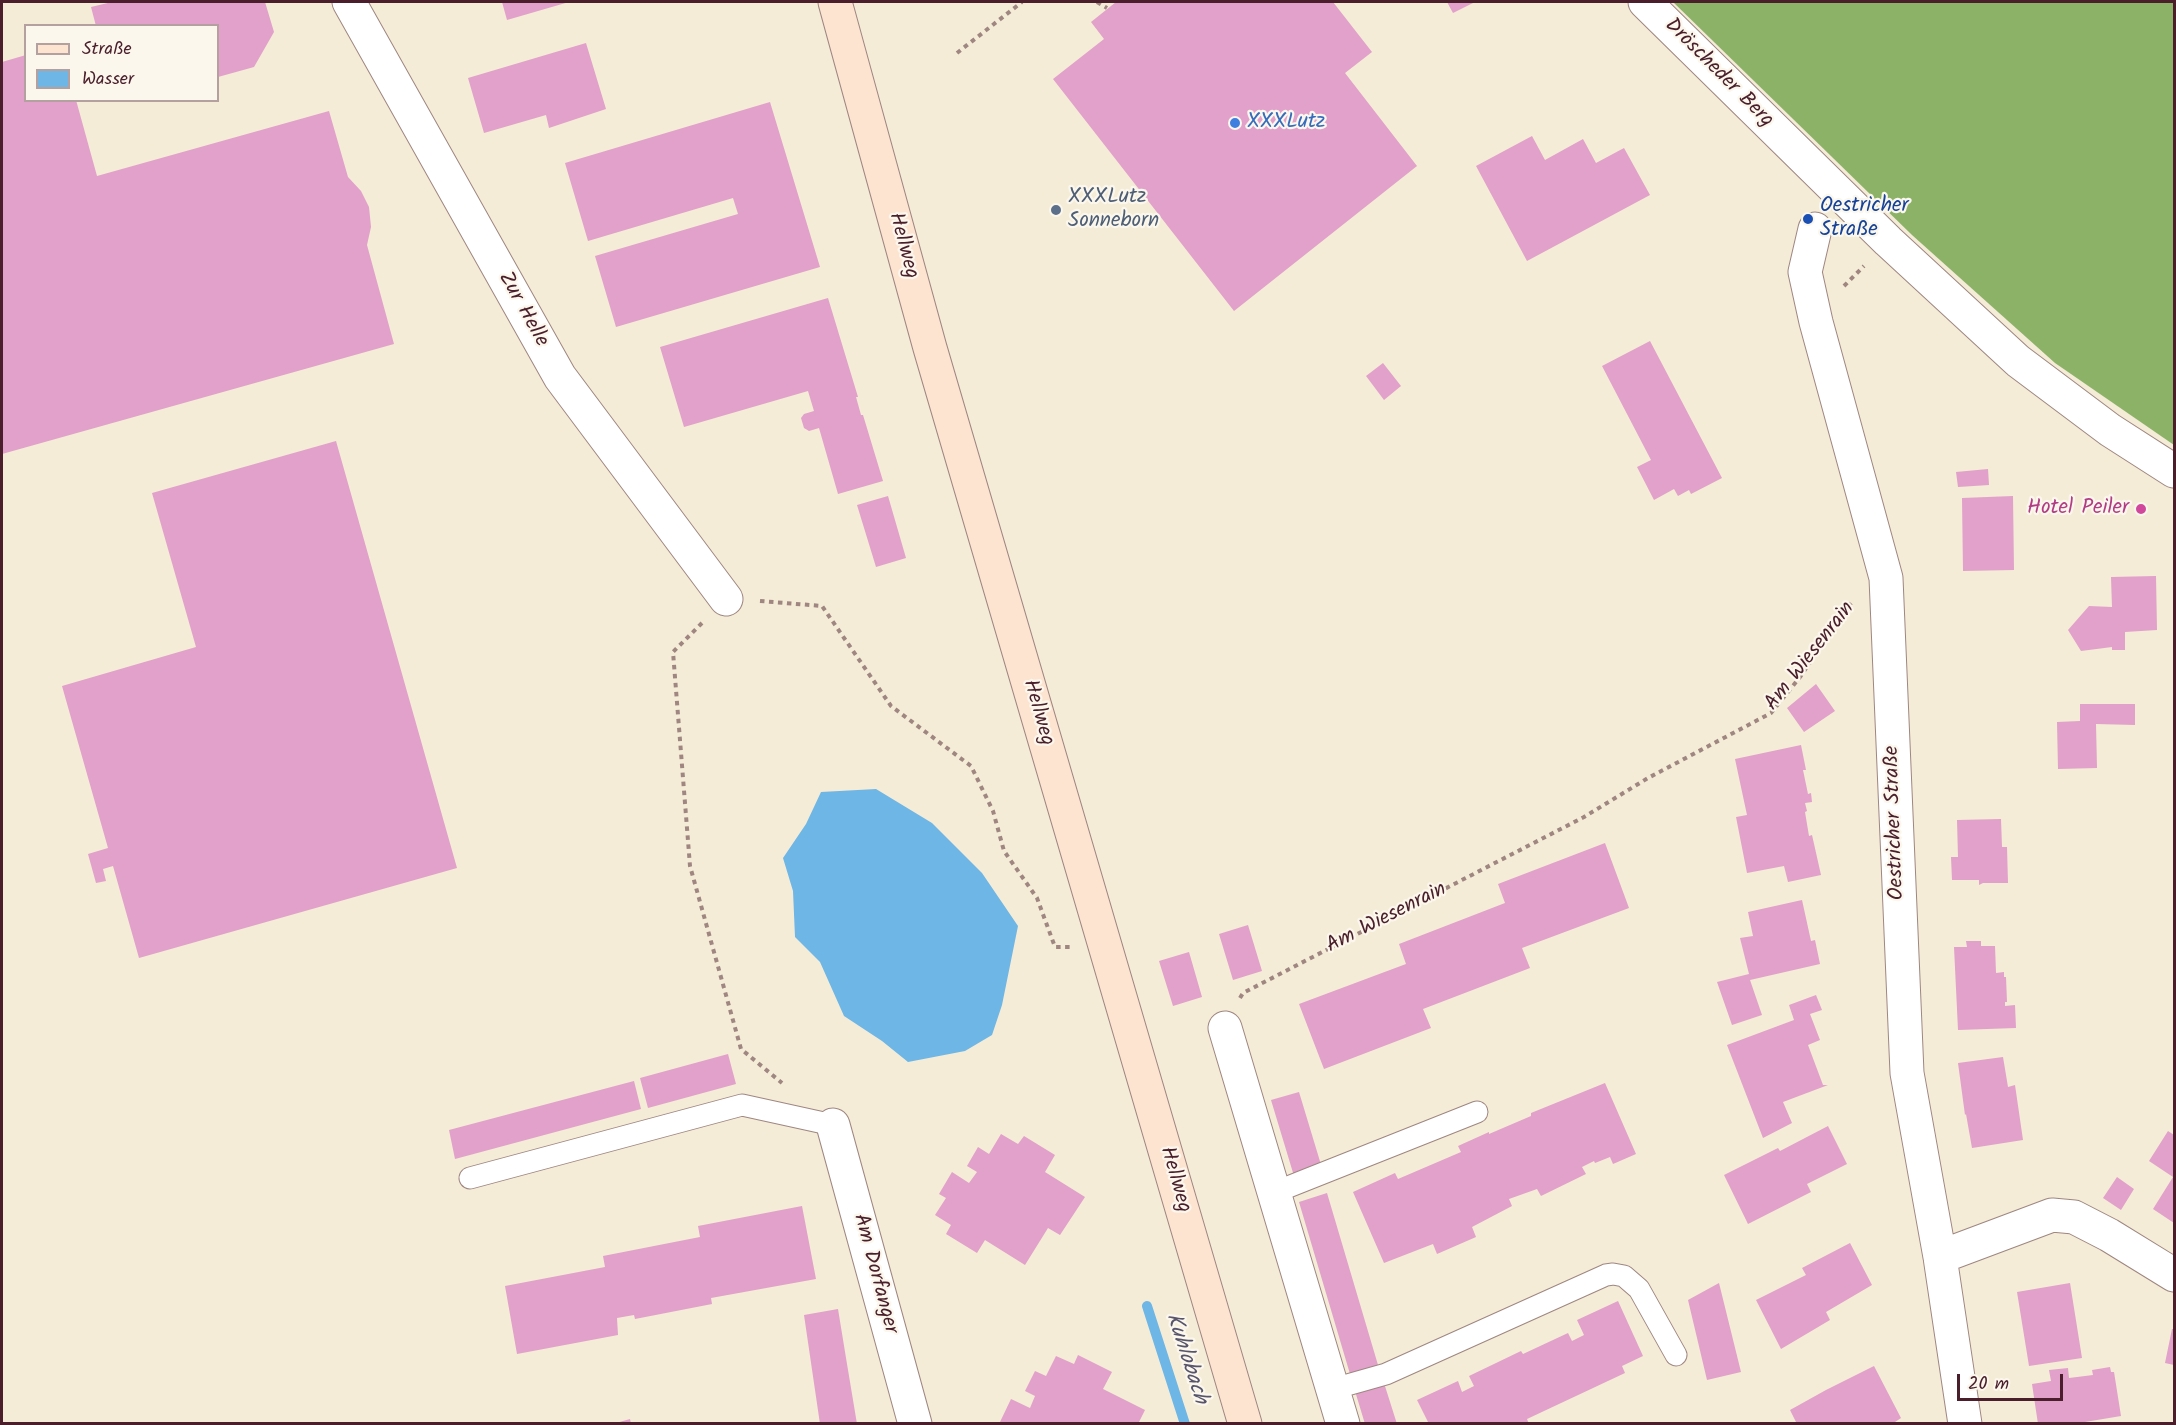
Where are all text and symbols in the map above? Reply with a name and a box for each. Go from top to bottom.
street label: Dröscheder Berg [1658,14,1778,134]
legend [24,24,219,102]
text: Straße [82,35,132,64]
text: Wasser [82,65,134,94]
place label: XXXLutz [1247,110,1325,136]
marker: XXXLutz [1228,116,1242,130]
place label: XXXLutz Sonneborn [1068,185,1159,235]
place label: Oestricher Straße [1820,194,1908,244]
marker: XXXLutz Sonneborn [1049,203,1063,217]
street label: Hellweg [881,210,923,282]
marker: Oestricher Straße [1801,212,1815,226]
street label: Zur Helle [491,268,553,352]
place label: Hotel Peiler [2027,496,2129,522]
marker: Hotel Peiler [2134,502,2148,516]
street label: Am Wiesenrain [1761,597,1861,717]
street label: Hellweg [1016,677,1058,749]
street label: Oestricher Straße [1881,745,1911,901]
street label: Am Wiesenrain [1323,878,1451,960]
street label: Hellweg [1153,1144,1195,1216]
street label: Am Dorfanger [846,1211,902,1337]
water label: Kuhlobach [1158,1310,1212,1408]
scale bar [1960,1362,2066,1400]
text: 20 m [1968,1370,2009,1399]

